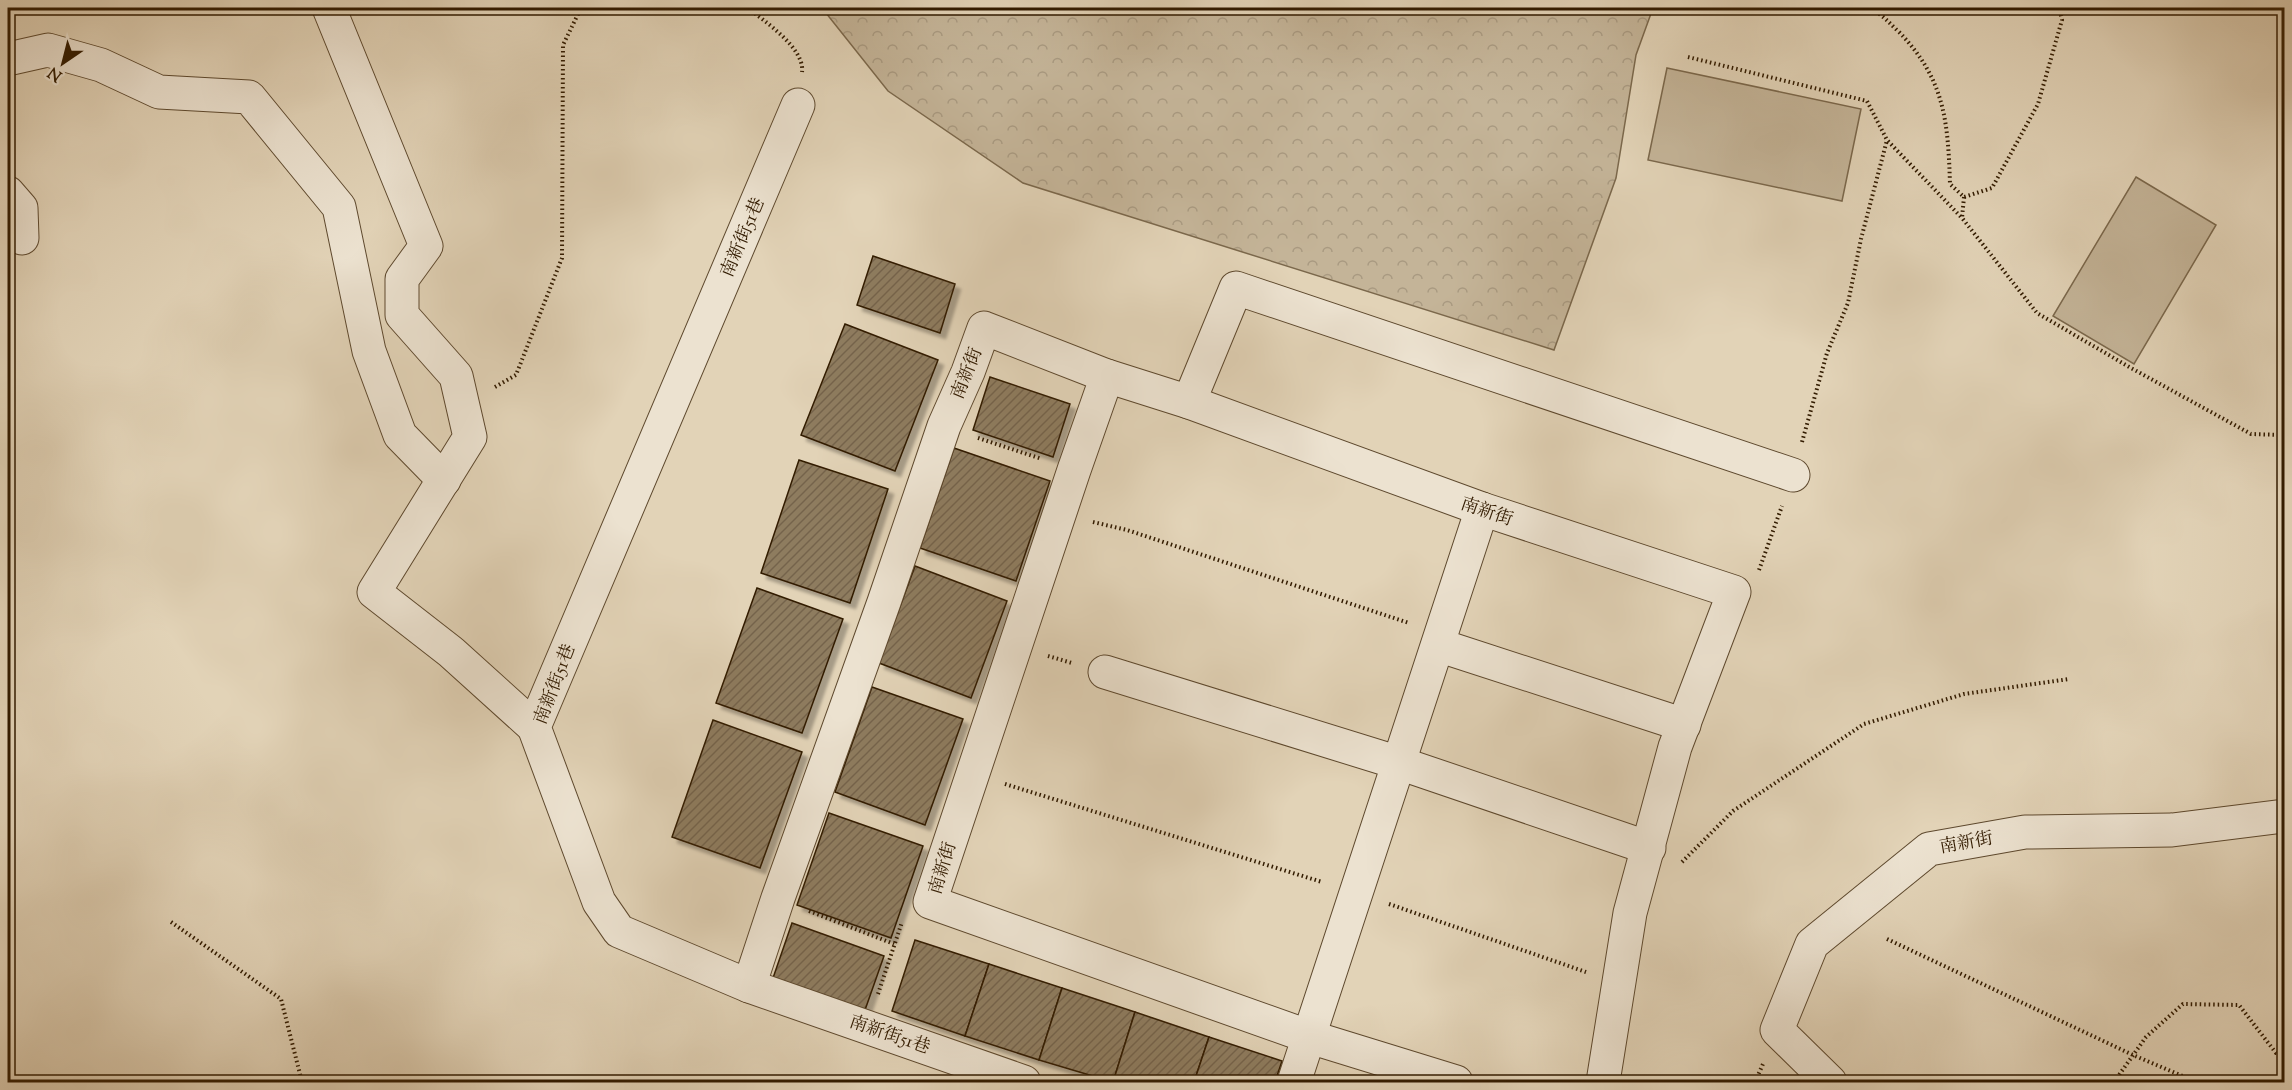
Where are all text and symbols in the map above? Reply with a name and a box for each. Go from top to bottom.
north arrow [33,33,93,93]
text: N [44,60,68,86]
street label: 南新街51巷 [715,194,772,282]
street label: 南新街 [946,344,990,404]
street label: 南新街 [1457,492,1516,534]
street label: 南新街51巷 [529,641,583,729]
street label: 南新街 [1938,826,1995,861]
street label: 南新街 [924,839,964,898]
street label: 南新街51巷 [845,1010,933,1062]

